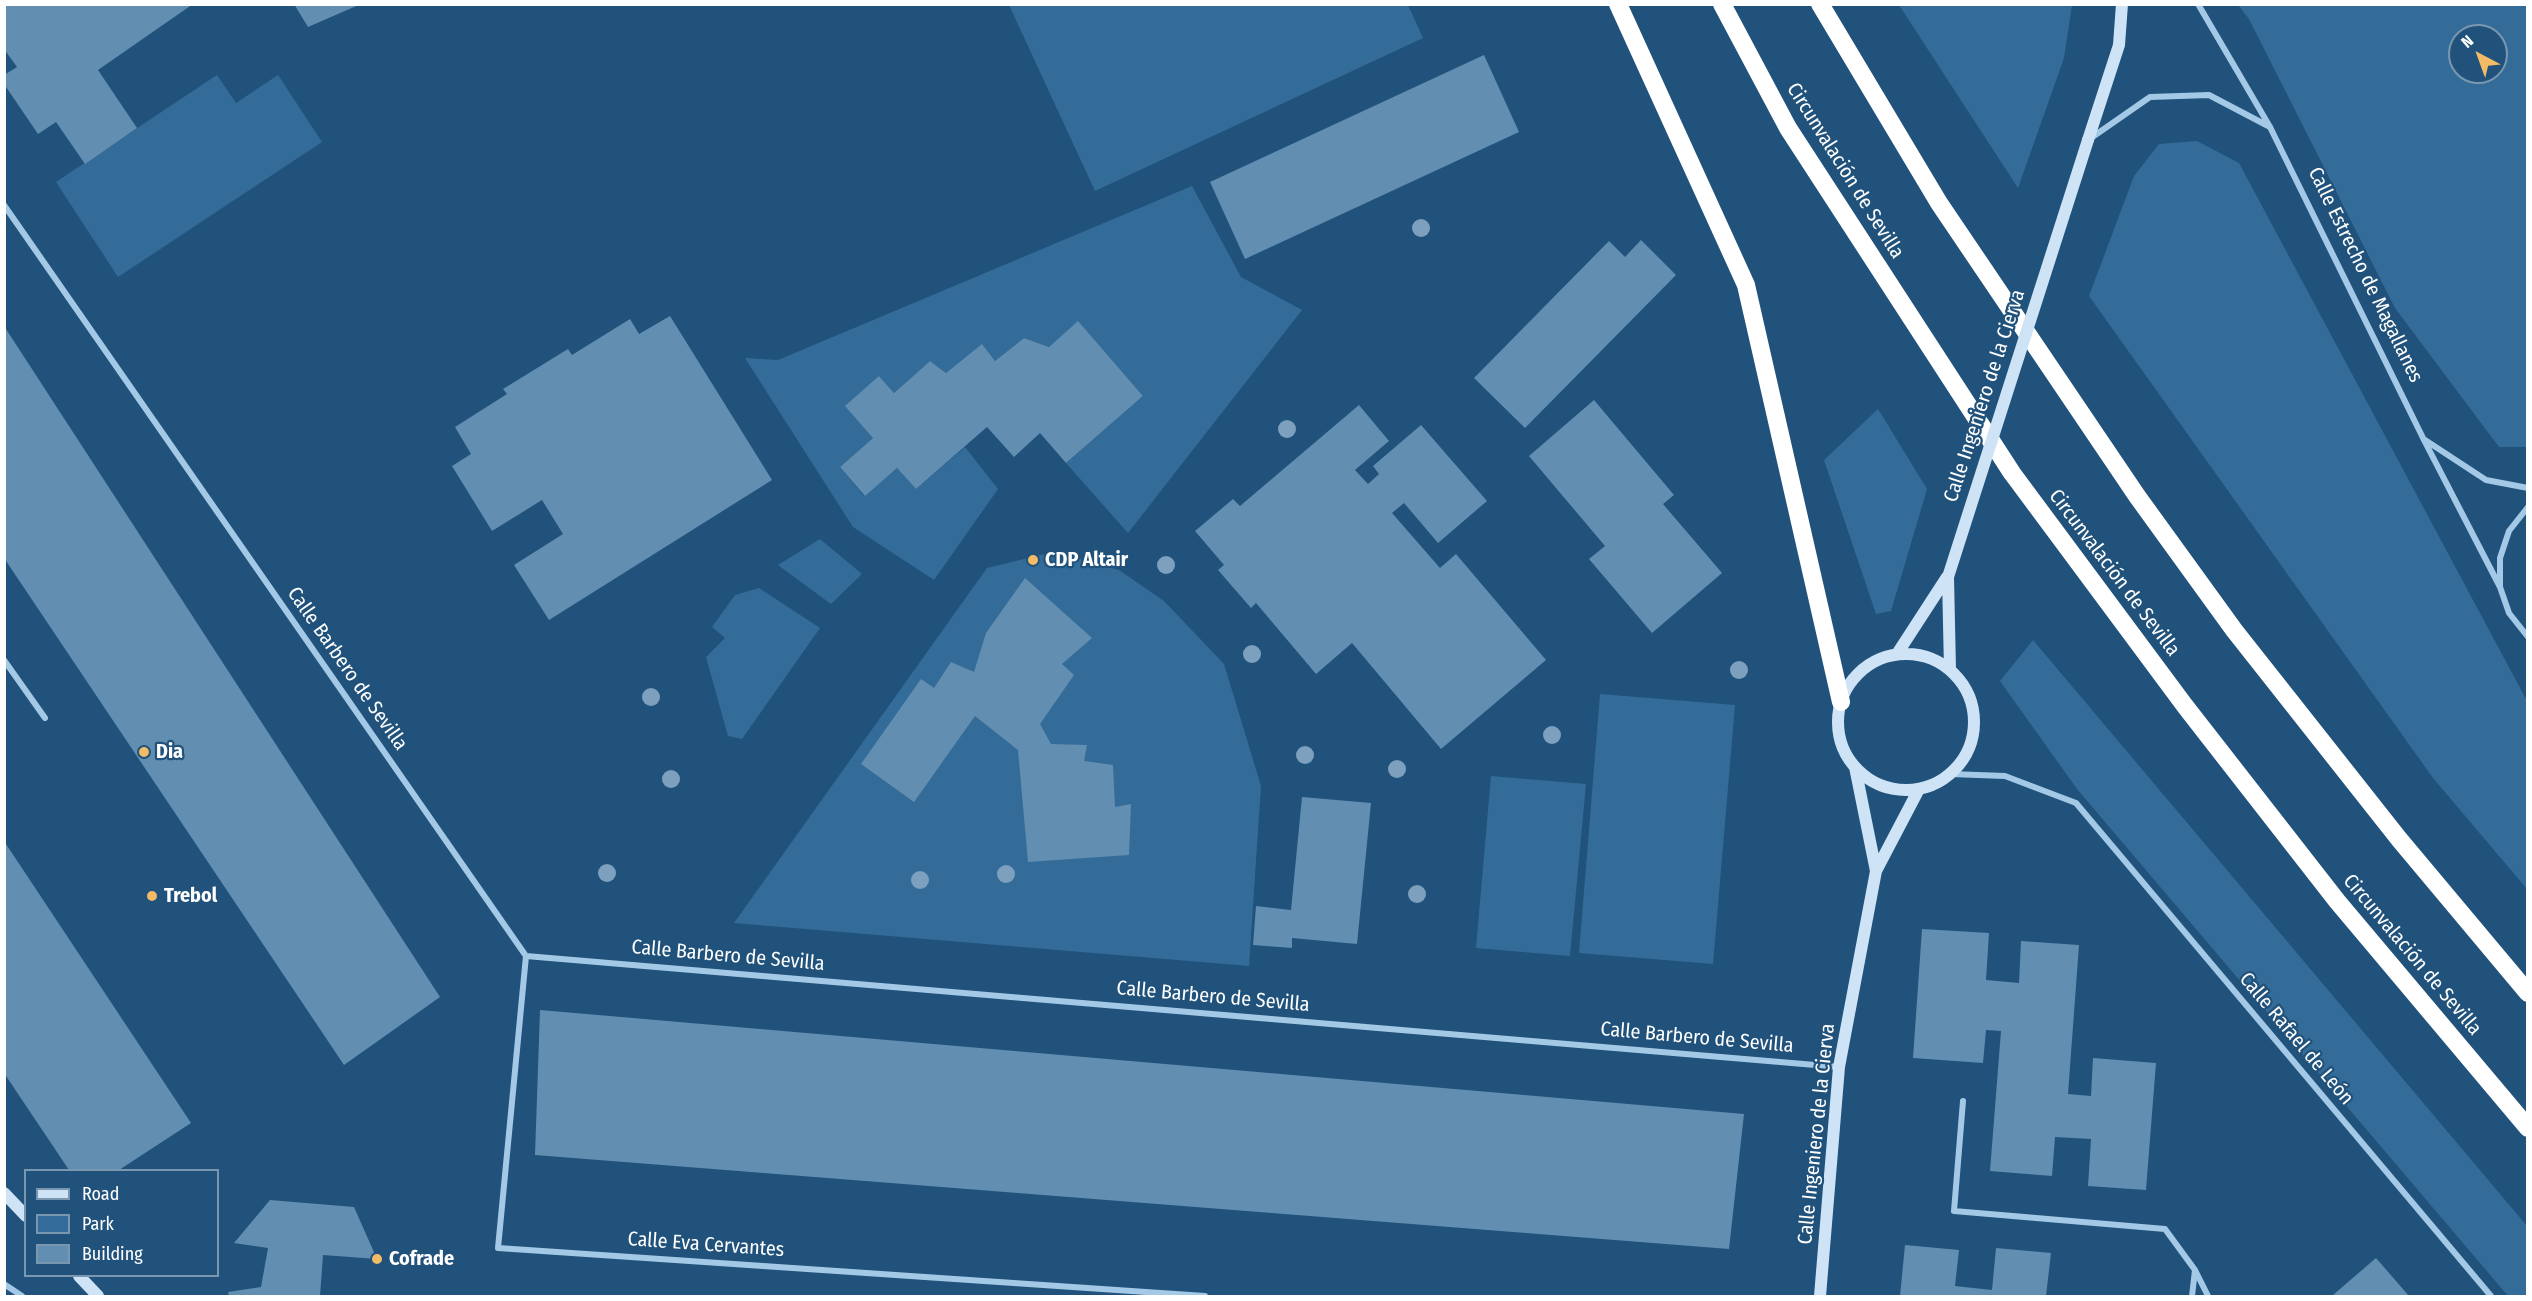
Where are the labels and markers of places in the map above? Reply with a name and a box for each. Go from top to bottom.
place label: CDP Altair [1045,548,1128,572]
marker: CDP Altair [1026,553,1040,567]
place label: Dia [156,740,183,764]
marker: Dia [137,745,151,759]
place label: Trebol [164,884,217,908]
marker: Trebol [145,889,159,903]
place label: Cofrade [389,1247,454,1271]
marker: Cofrade [370,1252,384,1266]

